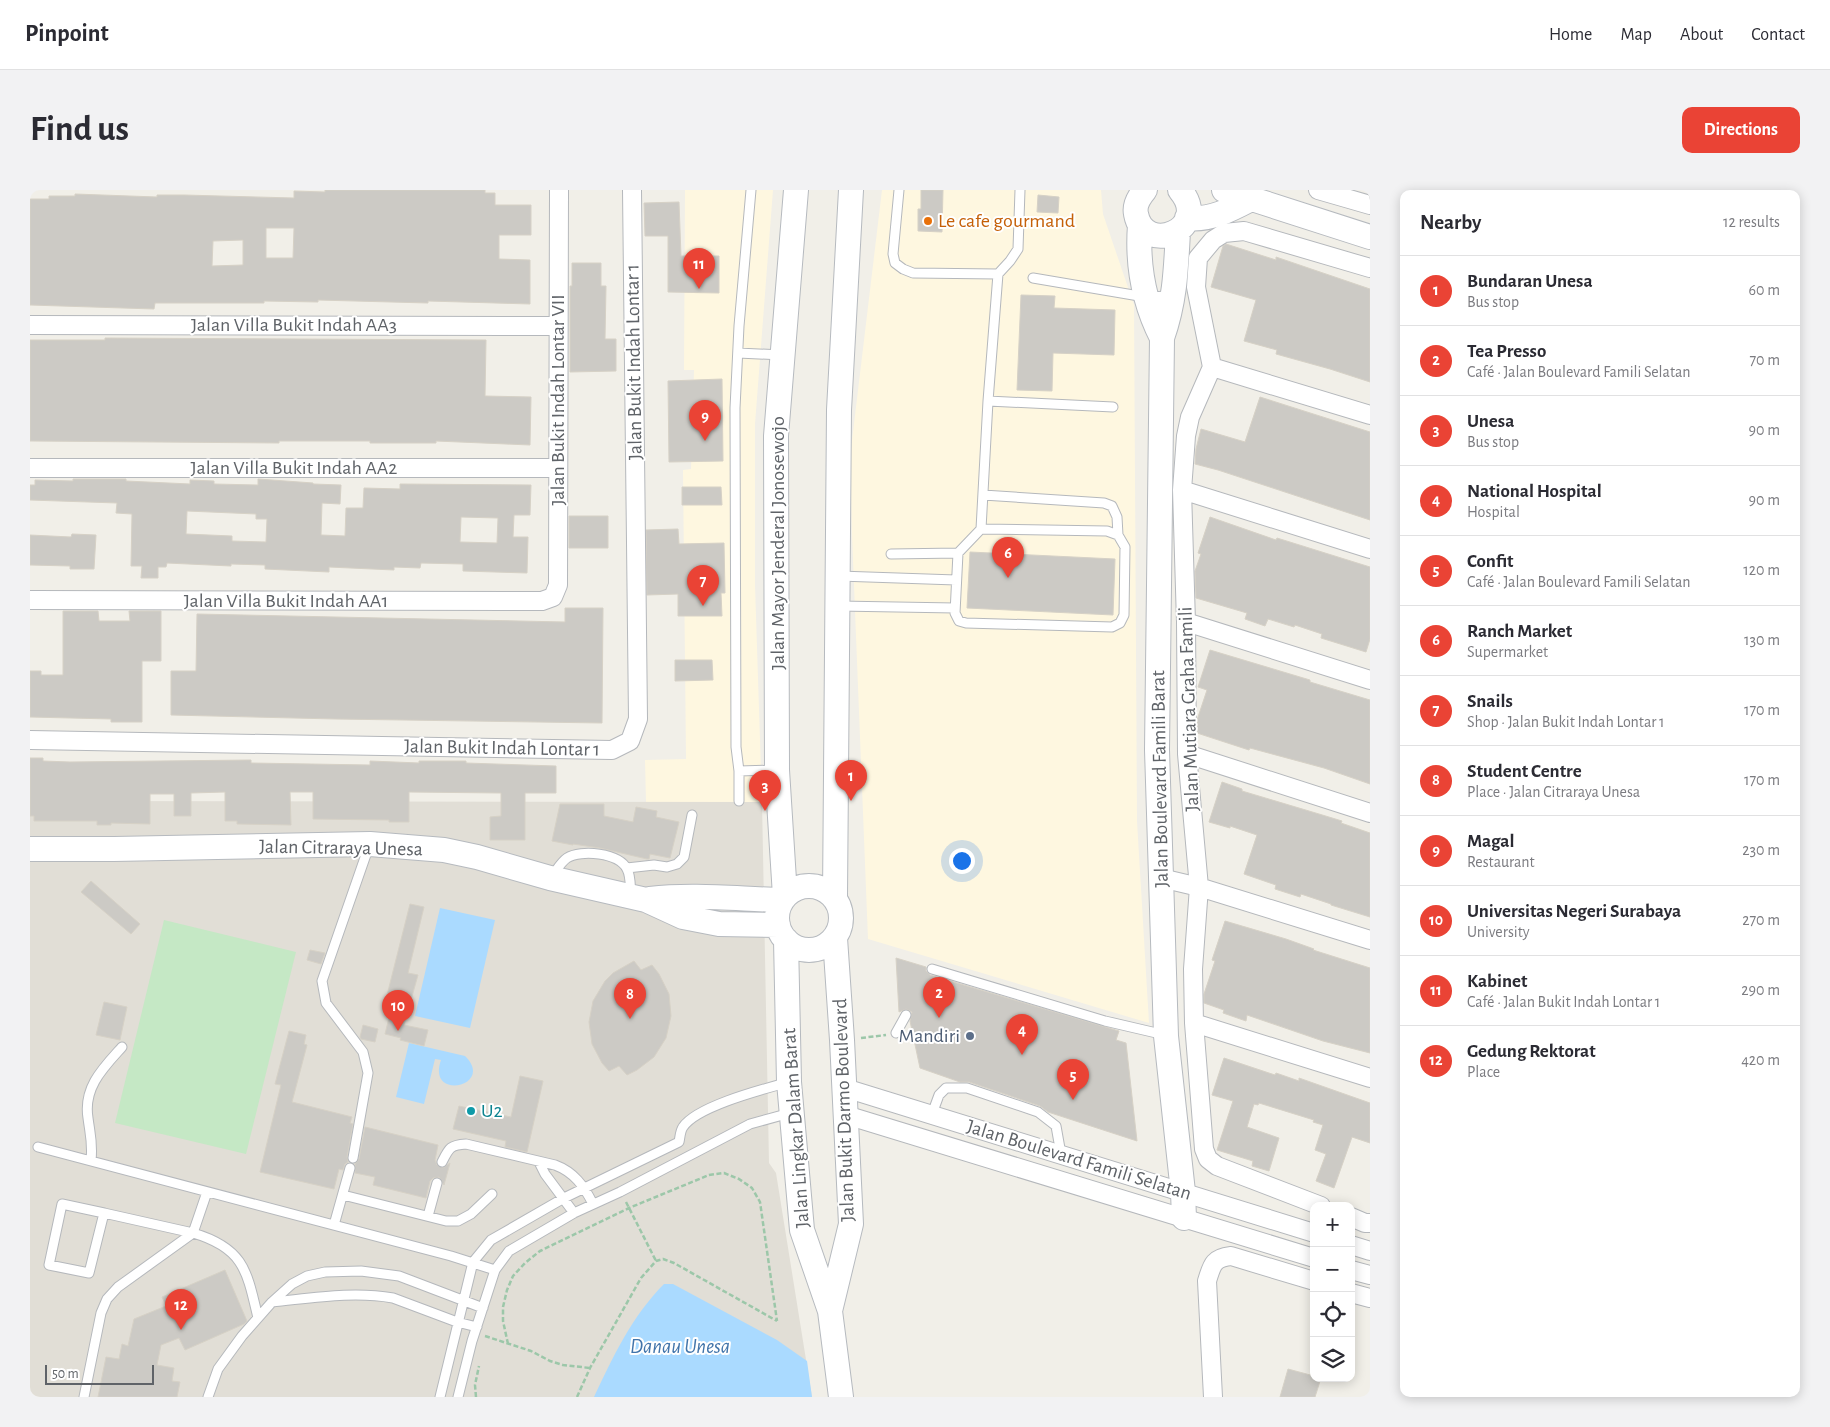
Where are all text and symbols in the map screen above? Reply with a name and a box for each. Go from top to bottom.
text: Pinpoint [25,22,109,46]
text: Home [1549,26,1592,44]
text: Map [1620,26,1652,44]
text: About [1680,26,1723,44]
text: Contact [1751,26,1805,44]
button: Directions [1682,107,1800,153]
text: Find us [30,112,129,147]
place label: Le cafe gourmand [938,211,1075,231]
text: Nearby [1420,212,1481,233]
text: 12 results [1723,214,1780,230]
marker: Le cafe gourmand [922,215,934,227]
pin: 11 [683,248,715,289]
street label: Jalan Bukit Indah Lontar 1 [622,264,646,460]
text: Bundaran Unesa [1467,272,1593,291]
text: 1 [1433,282,1439,298]
text: 60 m [1749,282,1780,298]
street label: Jalan Bukit Indah Lontar VII [548,294,568,506]
text: Bus stop [1467,294,1519,310]
street label: Jalan Villa Bukit Indah AA3 [191,315,397,335]
text: Tea Presso [1467,342,1546,361]
text: 2 [1432,352,1440,368]
text: 70 m [1749,352,1780,368]
text: Café · Jalan Boulevard Famili Selatan [1467,364,1691,380]
pin: 9 [689,400,721,441]
text: Unesa [1467,412,1514,431]
street label: Jalan Mayor Jenderal Jonosewojo [768,416,788,670]
text: 3 [1433,422,1439,438]
text: 90 m [1749,422,1780,438]
text: Bus stop [1467,434,1519,450]
street label: Jalan Villa Bukit Indah AA2 [191,458,397,478]
text: National Hospital [1467,482,1602,501]
text: 4 [1432,492,1440,508]
text: 90 m [1749,492,1780,508]
text: Hospital [1467,504,1520,520]
pin: 6 [992,537,1024,578]
text: Confit [1467,552,1513,571]
text: 5 [1433,562,1439,578]
text: 120 m [1743,562,1780,578]
pin: 7 [687,565,719,606]
text: Café · Jalan Boulevard Famili Selatan [1467,574,1691,590]
street label: Jalan Villa Bukit Indah AA1 [184,591,388,611]
street label: Jalan Mutiara Graha Famili [1175,606,1203,812]
text: Ranch Market [1467,622,1572,641]
text: 6 [1432,632,1440,648]
text: 130 m [1744,632,1780,648]
text: Supermarket [1467,644,1548,660]
street label: Jalan Boulevard Famili Barat [1148,670,1172,888]
text: Snails [1467,692,1513,711]
text: 7 [1433,702,1439,718]
text: 170 m [1744,702,1780,718]
text: Shop · Jalan Bukit Indah Lontar 1 [1467,714,1665,730]
street label: Jalan Bukit Indah Lontar 1 [404,736,600,760]
pin: 1 [835,760,867,801]
text: Student Centre [1467,762,1582,781]
pin: 3 [749,770,781,811]
text: 8 [1432,772,1440,788]
text: 170 m [1744,772,1780,788]
text: Place · Jalan Citraraya Unesa [1467,784,1640,800]
text: Magal [1467,832,1515,851]
street label: Jalan Citraraya Unesa [259,837,423,859]
text: 9 [1432,842,1440,858]
text: 230 m [1742,842,1780,858]
your location [949,848,975,874]
text: Restaurant [1467,854,1535,870]
text: Universitas Negeri Surabaya [1467,902,1681,921]
text: 10 [1429,912,1443,928]
text: 270 m [1742,912,1780,928]
text: University [1467,924,1530,940]
text: Kabinet [1467,972,1527,991]
pin: 2 [923,977,955,1018]
pin: 8 [614,978,646,1019]
text: 11 [1430,982,1442,998]
text: 290 m [1741,982,1780,998]
pin: 10 [382,990,414,1031]
text: Café · Jalan Bukit Indah Lontar 1 [1467,994,1660,1010]
street label: Jalan Bukit Darmo Boulevard [830,998,858,1222]
pin: 4 [1006,1014,1038,1055]
place label: Mandiri [899,1026,960,1046]
street label: Jalan Lingkar Dalam Barat [779,1027,813,1229]
marker: Mandiri [964,1030,976,1042]
text: Gedung Rektorat [1467,1042,1596,1061]
text: 12 [1429,1052,1443,1068]
text: 420 m [1741,1052,1780,1068]
pin: 5 [1057,1059,1089,1100]
text: Place [1467,1064,1500,1080]
place label: U2 [481,1101,503,1121]
marker: U2 [465,1105,477,1117]
street label: Jalan Boulevard Famili Selatan [964,1116,1194,1204]
map controls [1310,1202,1355,1382]
button: + [1310,1202,1355,1247]
button: − [1310,1247,1355,1292]
pin: 12 [165,1289,197,1330]
button: locate [1310,1292,1355,1337]
water label: Danau Unesa [630,1336,730,1357]
button: layers [1310,1337,1355,1382]
scale bar [45,1362,154,1385]
text: 50 m [52,1367,79,1381]

